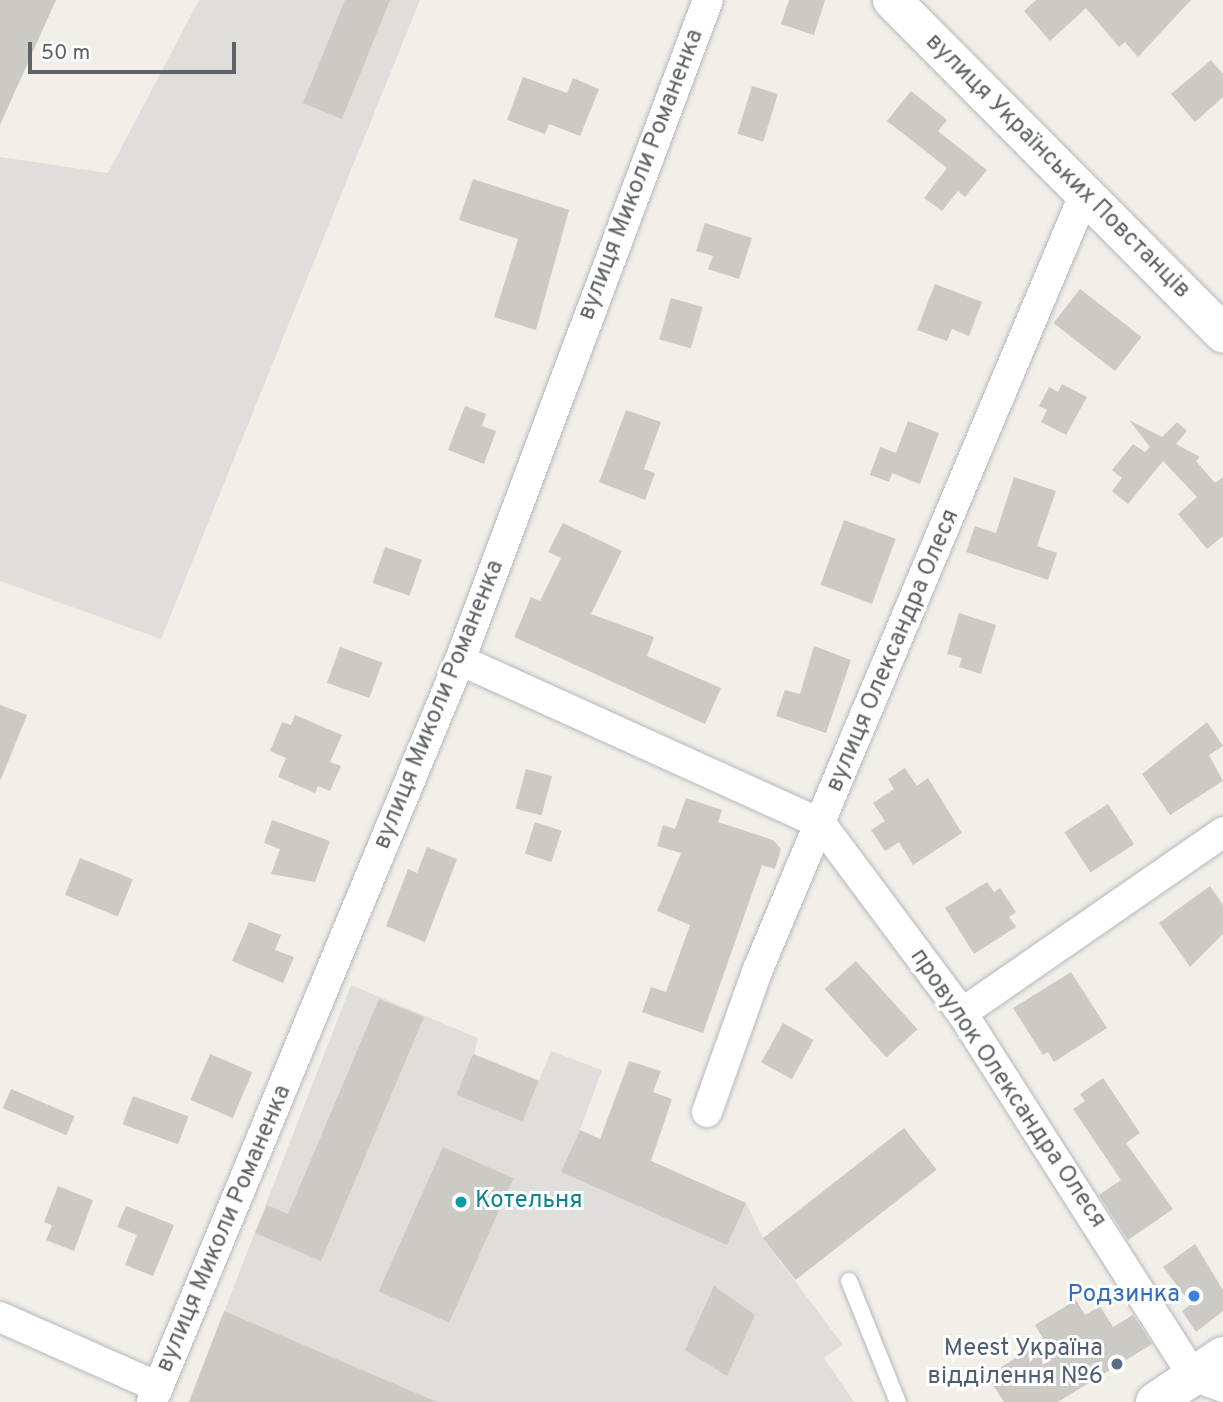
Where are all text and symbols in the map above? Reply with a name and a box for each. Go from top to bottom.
street label: вулиця Миколи Романенка [573,26,711,324]
scale bar [32,28,240,72]
street label: вулиця Українських Повстанців [919,29,1195,305]
text: 50 m [41,40,90,67]
street label: вулиця Олександра Олеся [821,505,967,797]
street label: вулиця Миколи Романенка [369,556,511,854]
street label: провулок Олександра Олеся [903,944,1111,1234]
street label: вулиця Миколи Романенка [151,1081,299,1377]
place label: Котельня [475,1188,583,1216]
marker: Котельня [453,1194,469,1210]
place label: Родзинка [1067,1282,1180,1310]
marker: Родзинка [1186,1288,1202,1304]
place label: Meest Україна відділення №6 [928,1336,1103,1392]
marker: Meest Україна відділення №6 [1109,1356,1125,1372]

